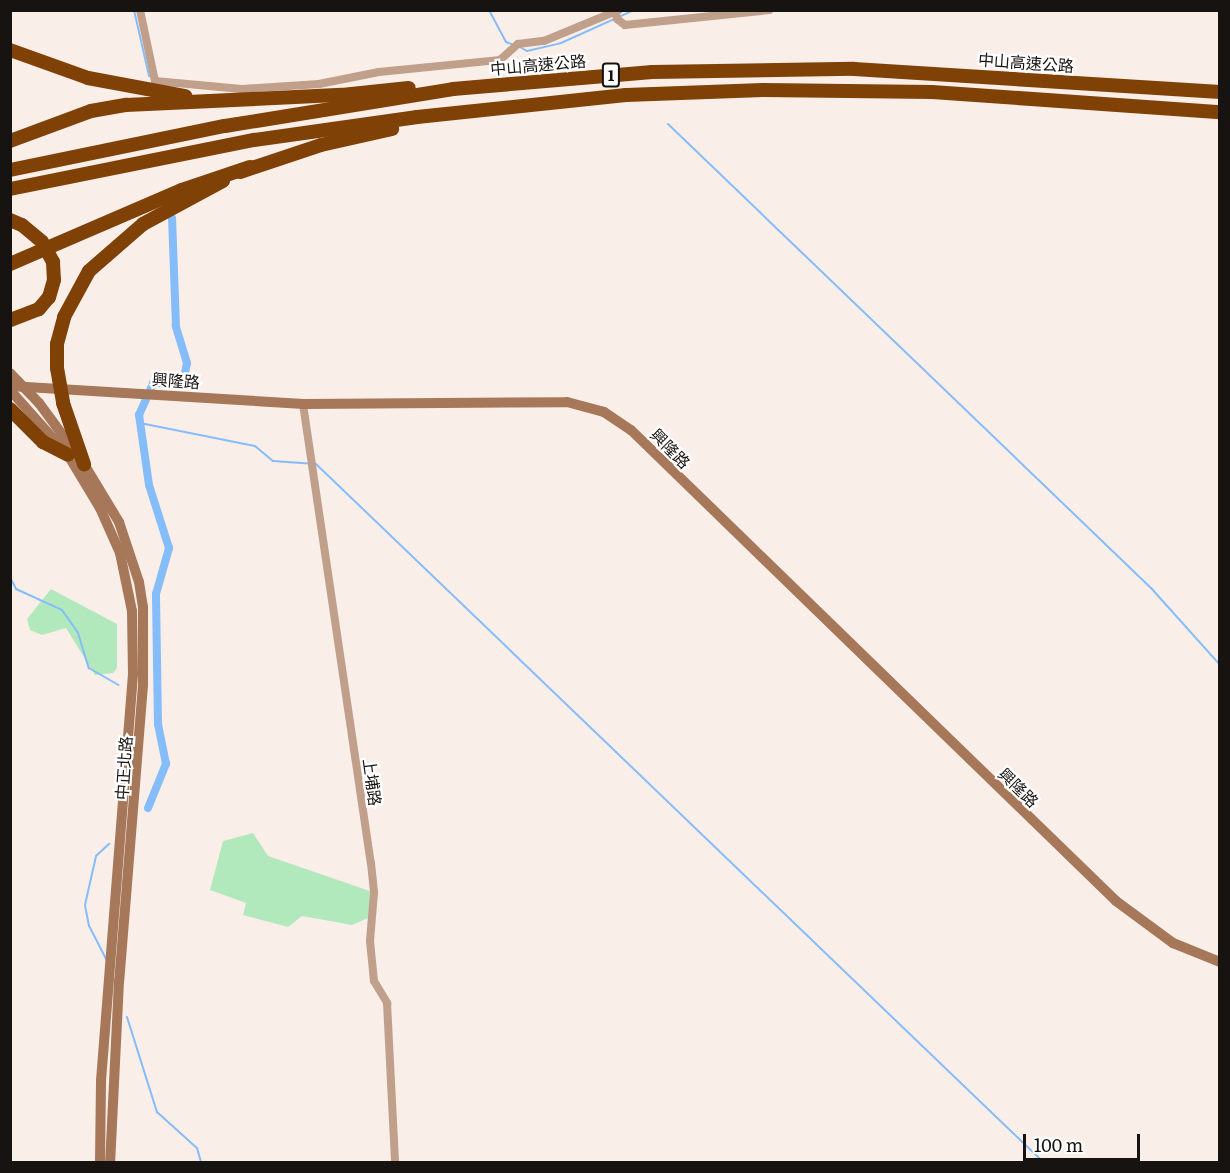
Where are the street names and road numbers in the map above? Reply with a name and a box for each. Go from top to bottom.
street label: 中山高速公路 [977,49,1075,75]
street label: 中山高速公路 [489,50,587,78]
road number: 1 [600,63,622,87]
street label: 興隆路 [151,369,201,391]
street label: 興隆路 [647,424,695,472]
street label: 中正北路 [111,735,135,801]
street label: 上埔路 [360,757,386,807]
street label: 興隆路 [995,763,1043,811]

